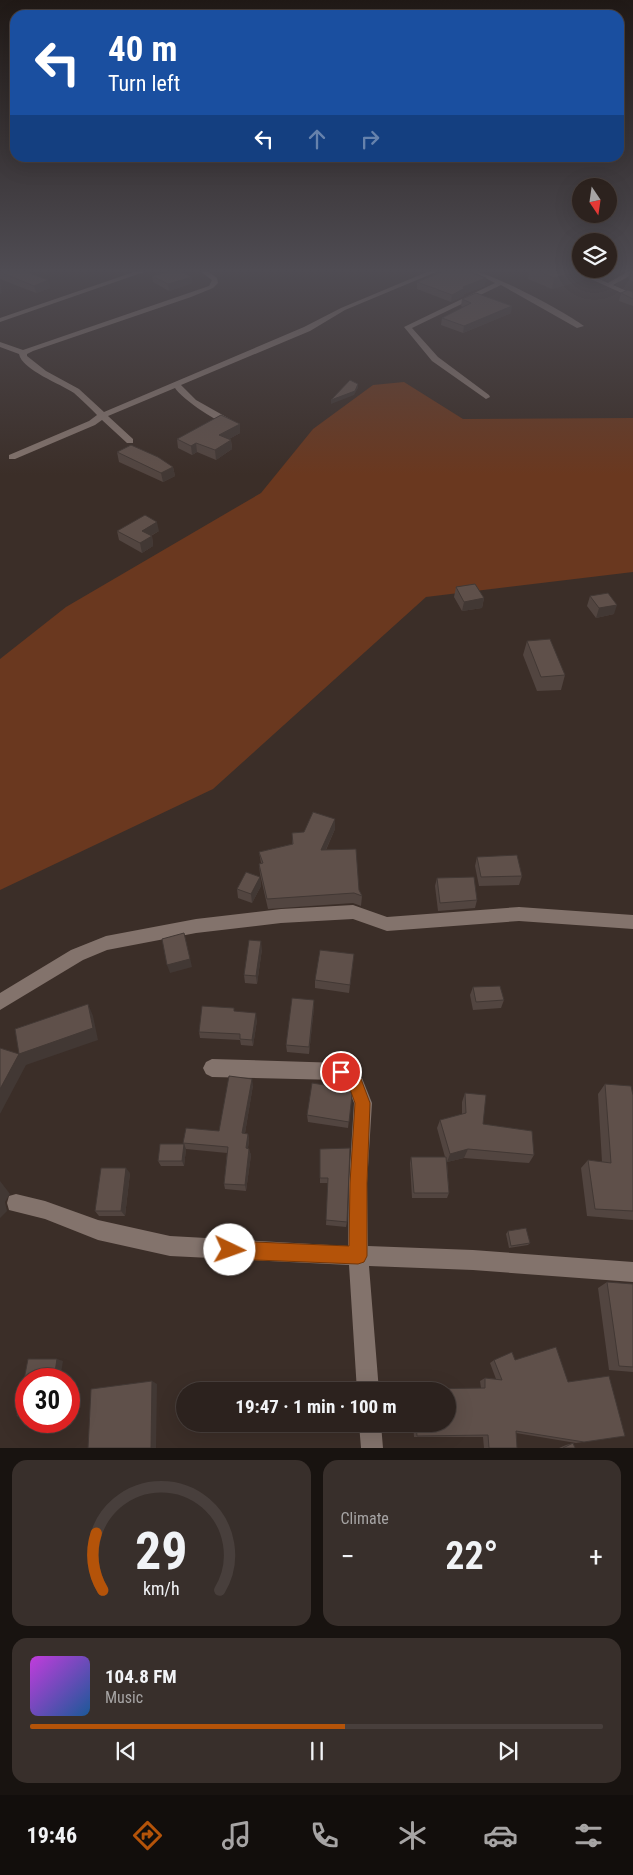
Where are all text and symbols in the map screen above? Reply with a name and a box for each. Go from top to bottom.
text: 40 m [108,29,177,70]
icon: left [25,30,90,95]
text: Turn left [108,71,180,96]
icon: left [250,125,278,153]
icon: ahead [303,125,331,153]
icon: right [356,125,384,153]
north arrow [572,178,618,222]
map controls [572,178,617,278]
button: layers [572,233,617,278]
pin [320,1051,362,1093]
icon: arrive [327,1058,355,1086]
position arrow [203,1223,255,1275]
speed limit sign: 30 [15,1368,80,1433]
text: 19:47 · 1 min · 100 m [235,1395,397,1418]
text: Climate [341,1509,389,1528]
text: 29 [135,1521,188,1582]
text: 22° [445,1534,498,1578]
text: − [341,1540,355,1573]
text: + [589,1540,603,1573]
text: km/h [143,1578,180,1599]
text: 104.8 FM [105,1665,177,1688]
text: Music [105,1688,143,1707]
icon: previous [112,1737,140,1765]
icon: pause [303,1737,331,1765]
icon: next [494,1737,522,1765]
icon: directions [130,1818,165,1853]
icon: music [219,1818,254,1853]
icon: phone [307,1818,342,1853]
icon: climate [395,1818,430,1853]
icon: car [483,1818,518,1853]
icon: filters [571,1818,606,1853]
text: 19:46 [27,1823,77,1848]

